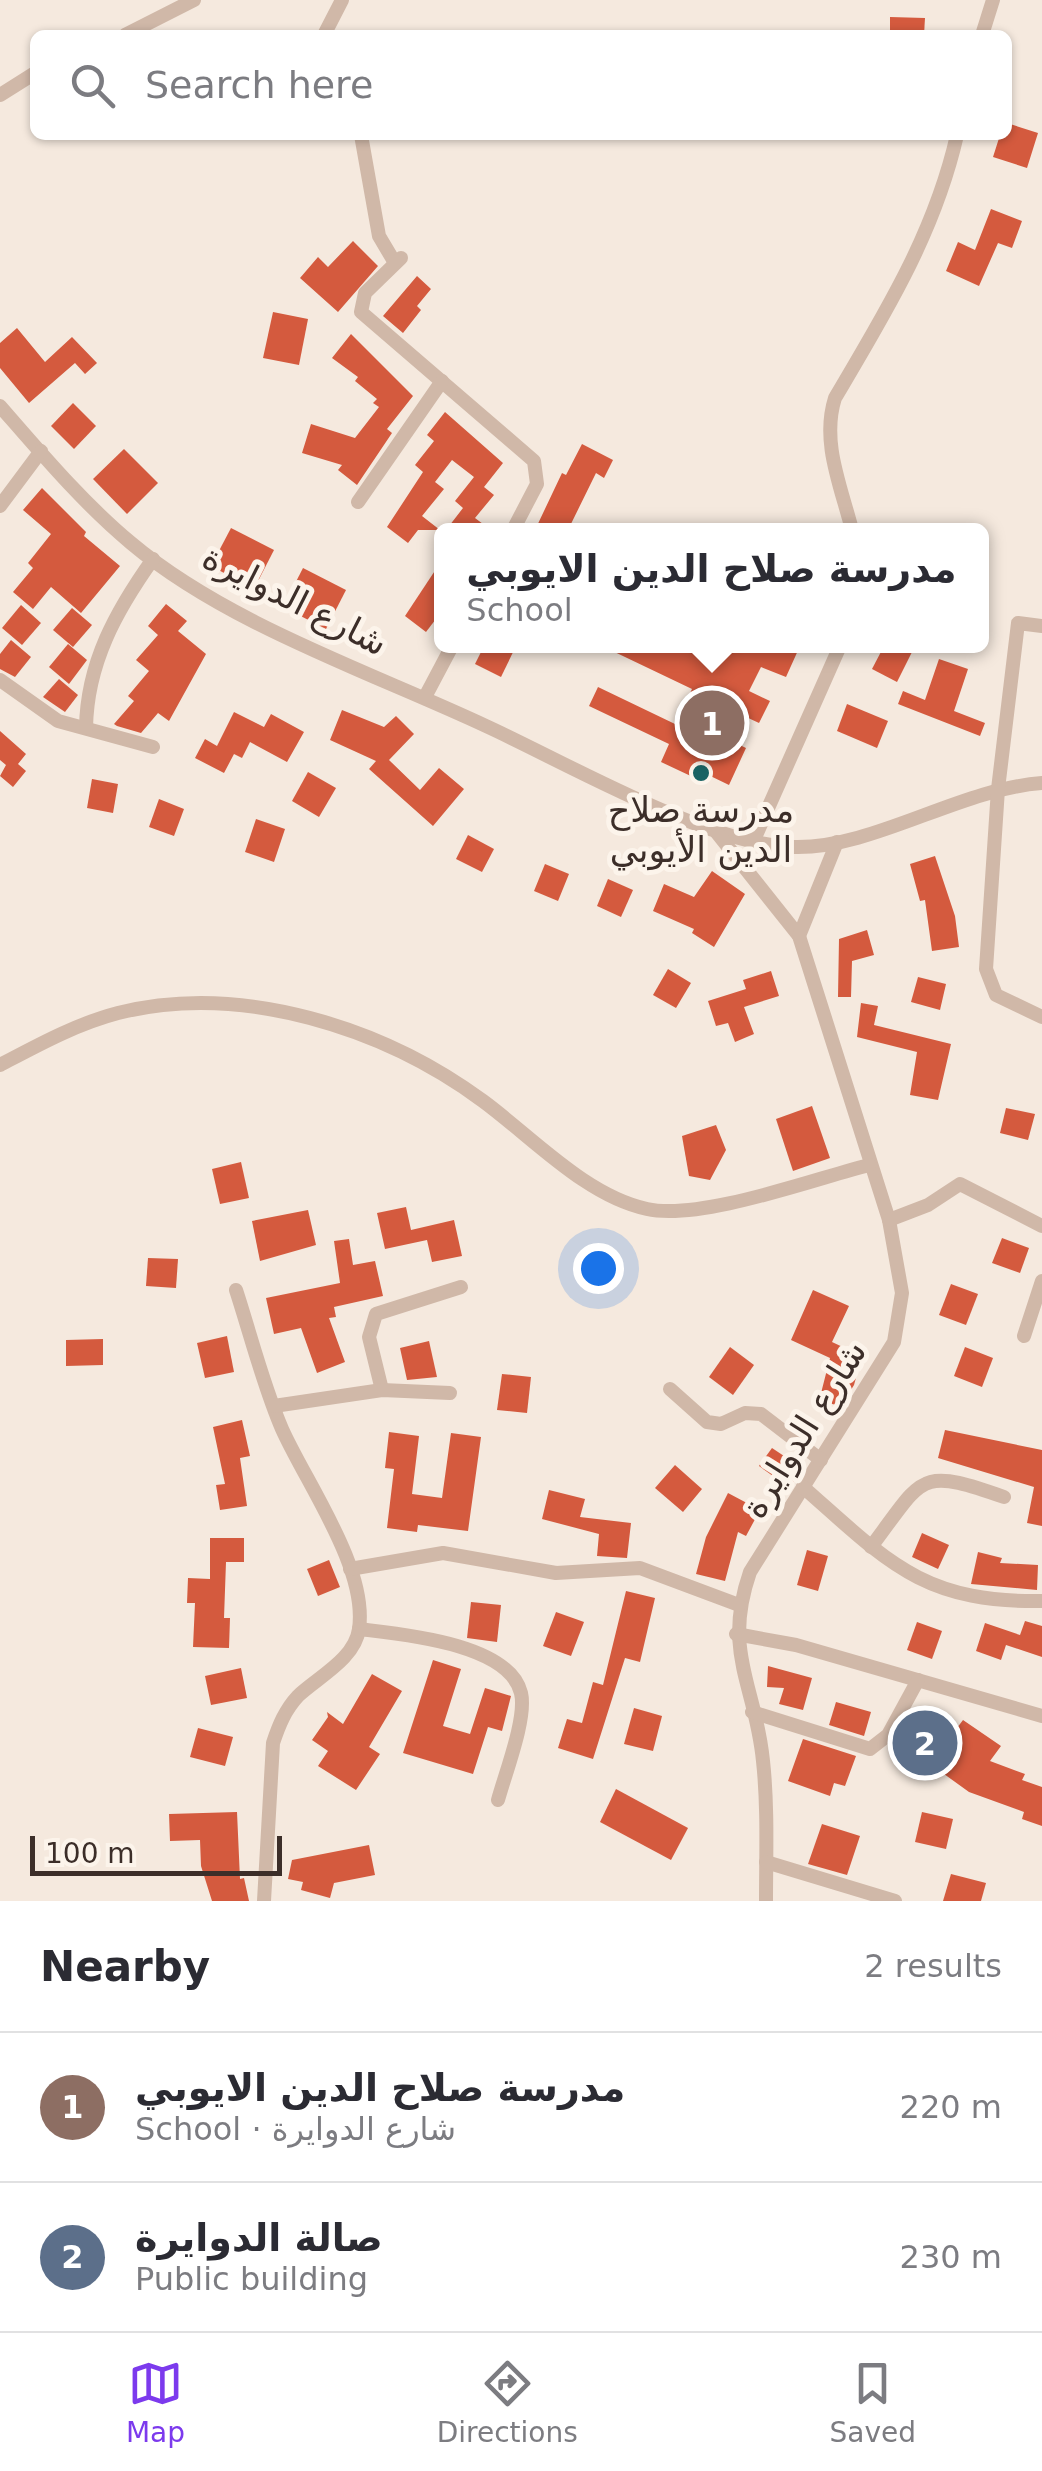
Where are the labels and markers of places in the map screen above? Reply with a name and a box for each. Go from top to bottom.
pin: 1 [680,686,744,760]
marker: مدرسة صلاح الدين الأيوبي [690,762,712,784]
place label: مدرسة صلاح الدين الأيوبي [608,790,794,871]
pin: 2 [892,1706,958,1780]

